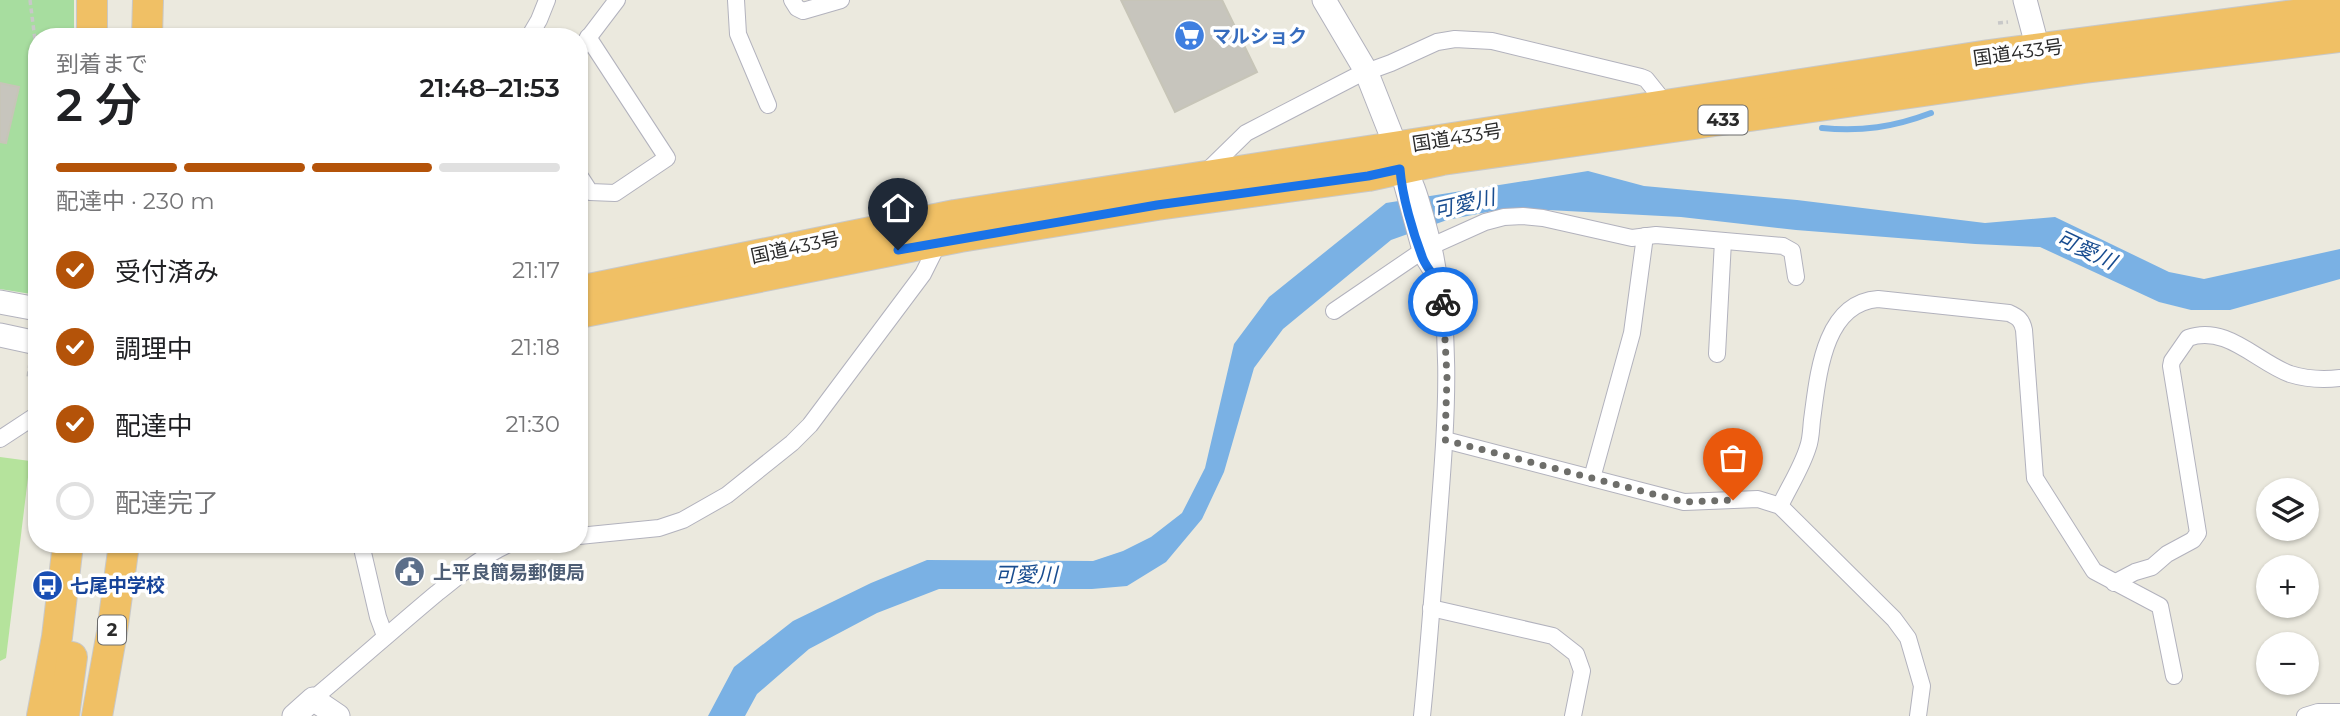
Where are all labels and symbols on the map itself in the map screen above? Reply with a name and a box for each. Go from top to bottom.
supermarket icon: マルショク [1172,19,1206,53]
place label: マルショク [1212,25,1307,48]
street label: 国道433号 [1972,35,2065,70]
road number: 433 [1698,106,1748,134]
street label: 国道433号 [1411,119,1504,156]
pin [868,178,928,250]
water label: 可愛川 [1430,184,1499,223]
water label: 可愛川 [2052,225,2122,275]
street label: 国道433号 [748,227,842,268]
courier [1408,267,1478,337]
pin [1703,428,1763,500]
public building icon: 上平良簡易郵便局 [393,555,427,589]
place label: 上平良簡易郵便局 [433,561,585,584]
water label: 可愛川 [995,562,1059,587]
bus stop icon: 七尾中学校 [30,568,64,602]
place label: 七尾中学校 [70,574,165,597]
road number: 2 [98,616,126,644]

